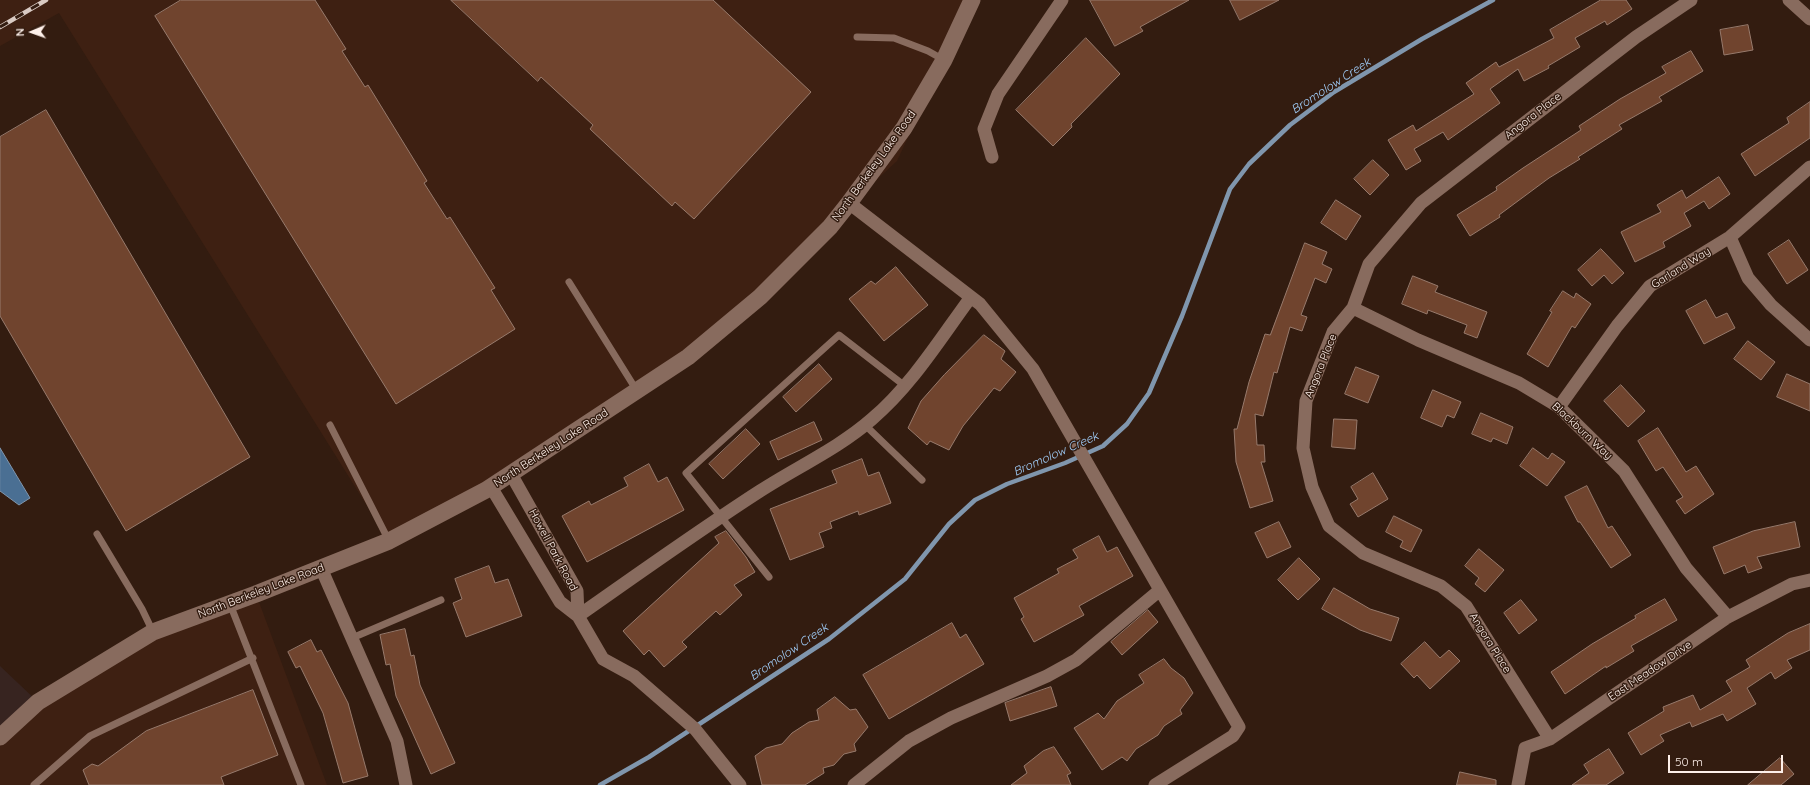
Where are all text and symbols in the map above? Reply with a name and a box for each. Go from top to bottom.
north arrow [12,12,52,52]
text: N [13,28,27,37]
water label: Bromolow Creek [1289,55,1373,117]
street label: Angora Place [1502,90,1564,142]
street label: North Berkeley Lake Road [829,108,919,224]
street label: Garland Way [1649,245,1713,291]
street label: Angora Place [1302,332,1340,400]
street label: Blackburn Way [1549,400,1615,462]
street label: North Berkeley Lake Road [491,406,611,490]
water label: Bromolow Creek [1011,429,1101,479]
street label: Howell Park Road [526,507,580,593]
street label: North Berkeley Lake Road [196,561,326,621]
street label: Angora Place [1466,611,1514,675]
water label: Bromolow Creek [747,620,831,684]
street label: East Meadow Drive [1606,638,1694,704]
scale bar [1670,747,1785,773]
text: 50 m [1675,754,1703,769]

